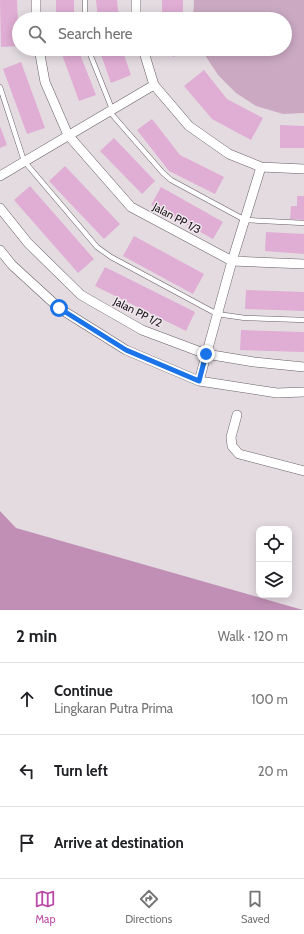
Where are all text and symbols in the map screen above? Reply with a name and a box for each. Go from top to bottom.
search box [12,12,292,56]
icon: search [26,23,48,45]
text: Search here [58,25,133,43]
street label: Jalan PP 1/3 [150,199,204,237]
street label: Jalan PP 1/2 [111,293,165,330]
route start [50,299,68,317]
route end [197,345,215,363]
map controls [256,526,292,598]
button: locate [256,526,292,562]
button: layers [256,562,292,598]
text: 2 min [16,626,57,646]
text: Walk · 120 m [218,628,288,644]
text: Continue [54,682,113,700]
icon: ahead [16,688,38,710]
text: 100 m [251,691,288,707]
text: Lingkaran Putra Prima [54,700,173,716]
icon: left [16,760,38,782]
text: Turn left [54,762,108,780]
text: 20 m [258,763,288,779]
icon: arrive [16,832,38,854]
text: Arrive at destination [54,834,184,852]
tab: Map [34,888,56,926]
tab: Directions [125,888,172,926]
tab: Saved [241,888,270,926]

